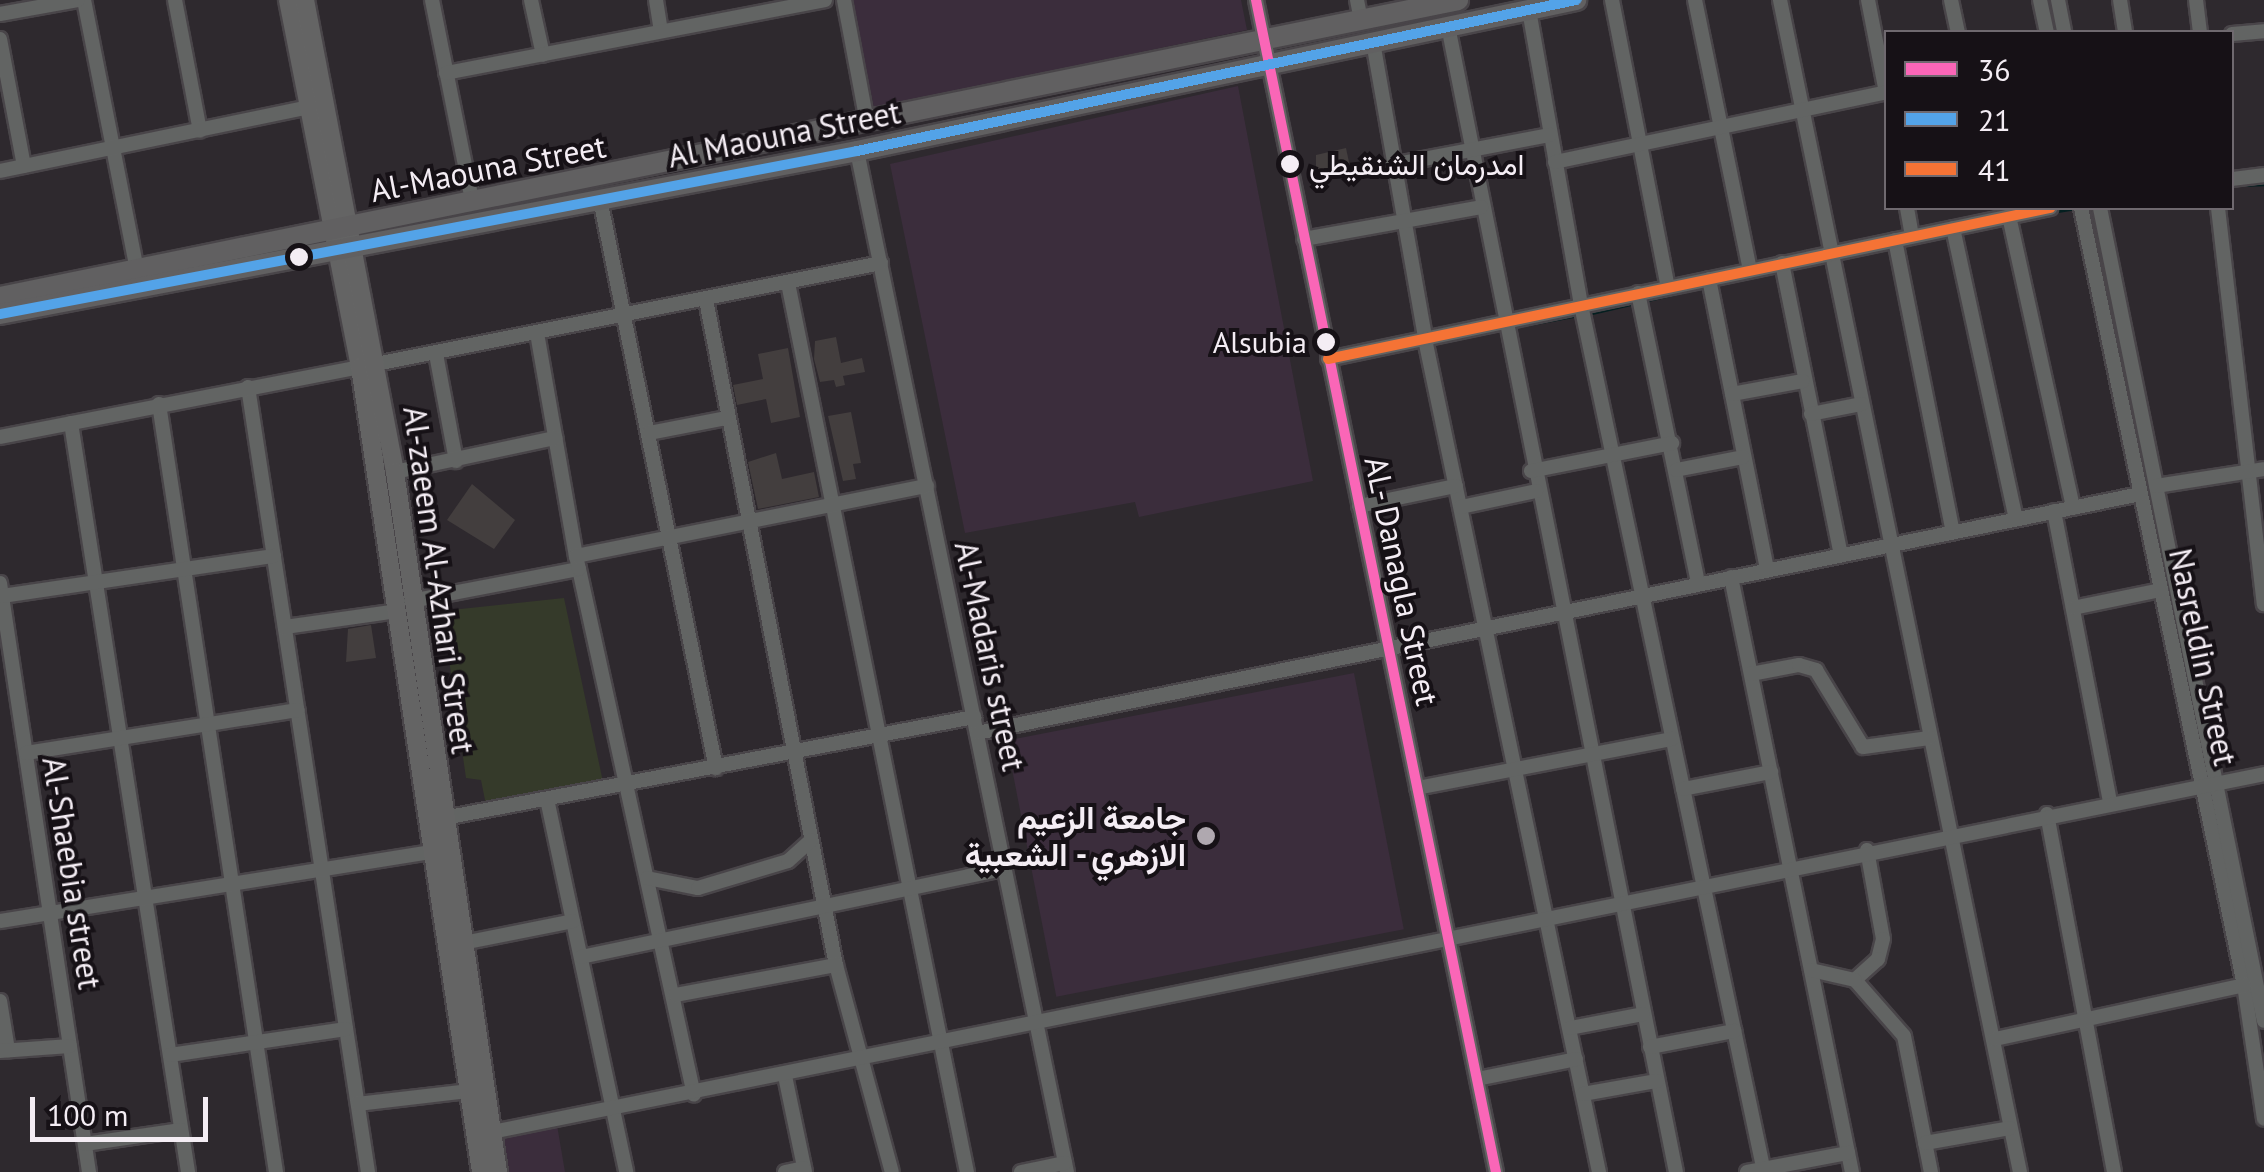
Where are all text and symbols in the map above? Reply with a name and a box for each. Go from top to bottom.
legend [1884,30,2234,210]
text: 36 [1978,50,2011,89]
street label: Al Maouna Street [665,93,903,175]
text: 21 [1978,100,2011,139]
street label: Al-Maouna Street [367,126,609,210]
place label: امدرمان الشنقيطي [1309,146,1525,182]
text: 41 [1978,150,2011,189]
marker: امدرمان الشنقيطي [1280,154,1300,174]
unlabelled marker [289,247,309,267]
place label: Alsubia [1213,324,1307,360]
marker: Alsubia [1316,332,1336,352]
street label: Al-zaeem Al-Azhari Street [396,403,482,757]
street label: AL- Danagla Street [1357,452,1447,710]
street label: Al-Madaris street [947,538,1033,774]
street label: Nasreldin Street [2161,545,2245,769]
street label: Al-Shaebia street [35,754,109,992]
place label: جامعة الزعيم الازهري - الشعبية [961,799,1186,874]
marker: جامعة الزعيم الازهري - الشعبية [1195,825,1217,847]
scale bar [35,1077,212,1139]
text: 100 m [47,1095,128,1134]

